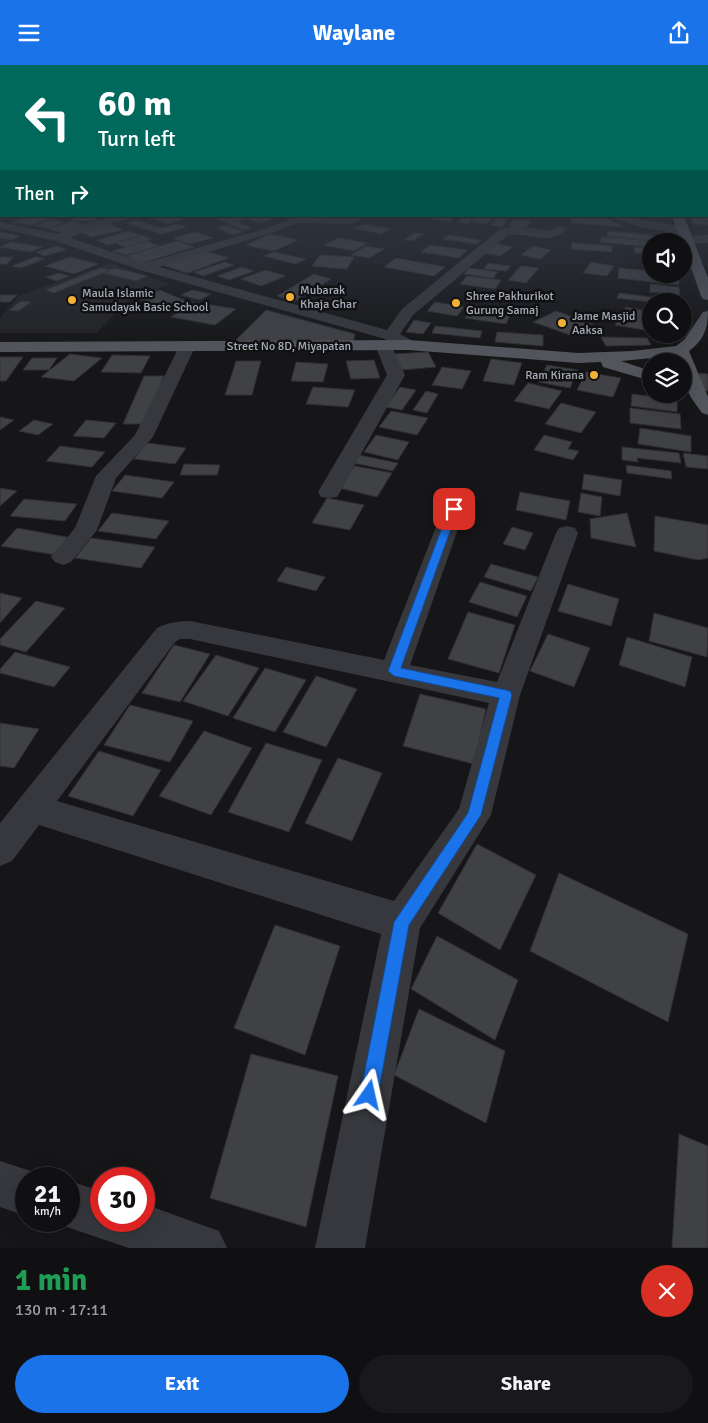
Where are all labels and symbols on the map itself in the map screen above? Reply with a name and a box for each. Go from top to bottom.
place label: Mubarak Khaja Ghar [300,283,357,312]
place label: Maula Islamic Samudayak Basic School [82,286,209,315]
place label: Shree Pakhurikot Gurung Samaj [466,289,554,318]
marker: Mubarak Khaja Ghar [284,291,296,303]
marker: Maula Islamic Samudayak Basic School [66,294,78,306]
marker: Shree Pakhurikot Gurung Samaj [450,297,462,309]
place label: Jame Masjid Aaksa [572,309,635,338]
marker: Jame Masjid Aaksa [556,317,568,329]
street label: Street No 8D, Miyapatan [227,339,351,354]
place label: Ram Kirana [525,368,584,383]
marker: Ram Kirana [588,369,600,381]
pin [433,488,475,530]
position arrow [342,1068,394,1120]
speed limit sign: 30 [90,1167,155,1232]

